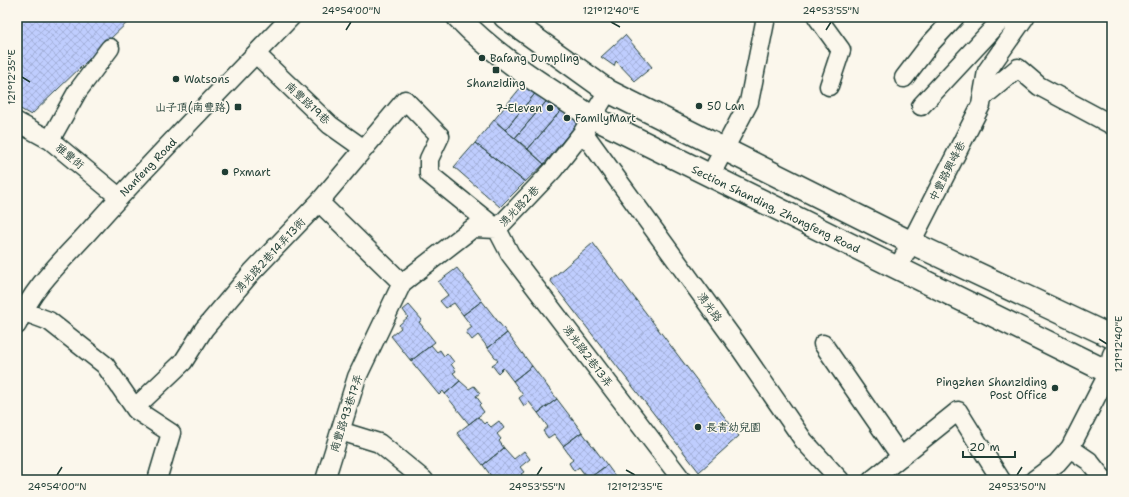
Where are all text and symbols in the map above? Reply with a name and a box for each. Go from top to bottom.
text: 24°54'00"N [321,4,381,17]
text: 121°12'40"E [583,4,639,17]
text: 24°53'55"N [803,4,860,17]
text: 121°12'35"E [5,49,18,105]
place label: Bafang Dumpling [490,51,580,66]
marker: Bafang Dumpling [477,53,487,63]
marker: Shanziding [491,65,501,75]
place label: Watsons [184,72,230,87]
marker: Watsons [171,74,181,84]
place label: Shanziding [467,76,526,91]
street label: 南豐路19巷 [282,79,333,128]
place label: 50 Lan [707,99,745,114]
place label: 山子頂(南豐路) [155,100,230,115]
place label: 7-Eleven [496,101,542,116]
marker: 50 Lan [694,101,704,111]
marker: 山子頂(南豐路) [233,102,243,112]
marker: 7-Eleven [545,103,555,113]
place label: FamilyMart [575,111,636,126]
marker: FamilyMart [562,113,572,123]
street label: Nanfeng Road [116,135,180,200]
street label: 中豐路興峰巷 [926,138,969,204]
street label: 雅豐街 [52,140,88,173]
street label: Section Shanding, Zhongfeng Road [689,162,863,257]
place label: Pxmart [233,165,271,180]
marker: Pxmart [220,167,230,177]
street label: 湧光路2巷 [496,183,543,230]
street label: 湧光路2巷14弄13衖 [232,215,309,296]
street label: 湧光路 [694,290,725,325]
text: 121°12'40"E [1112,316,1125,372]
street label: 湧光路2巷13弄 [559,322,616,391]
street label: 南豐路93巷17弄 [327,372,366,454]
place label: Pingzhen Shanziding Post Office [936,375,1047,403]
marker: Pingzhen Shanziding Post Office [1050,383,1060,393]
place label: 長青幼兒園 [706,420,761,435]
marker: 長青幼兒園 [693,422,703,432]
scale bar [963,433,1015,459]
text: 20 m [969,439,1000,455]
text: 24°54'00"N [27,480,87,493]
text: 24°53'55"N [509,480,566,493]
text: 121°12'35"E [607,480,663,493]
text: 24°53'50"N [988,480,1046,493]

